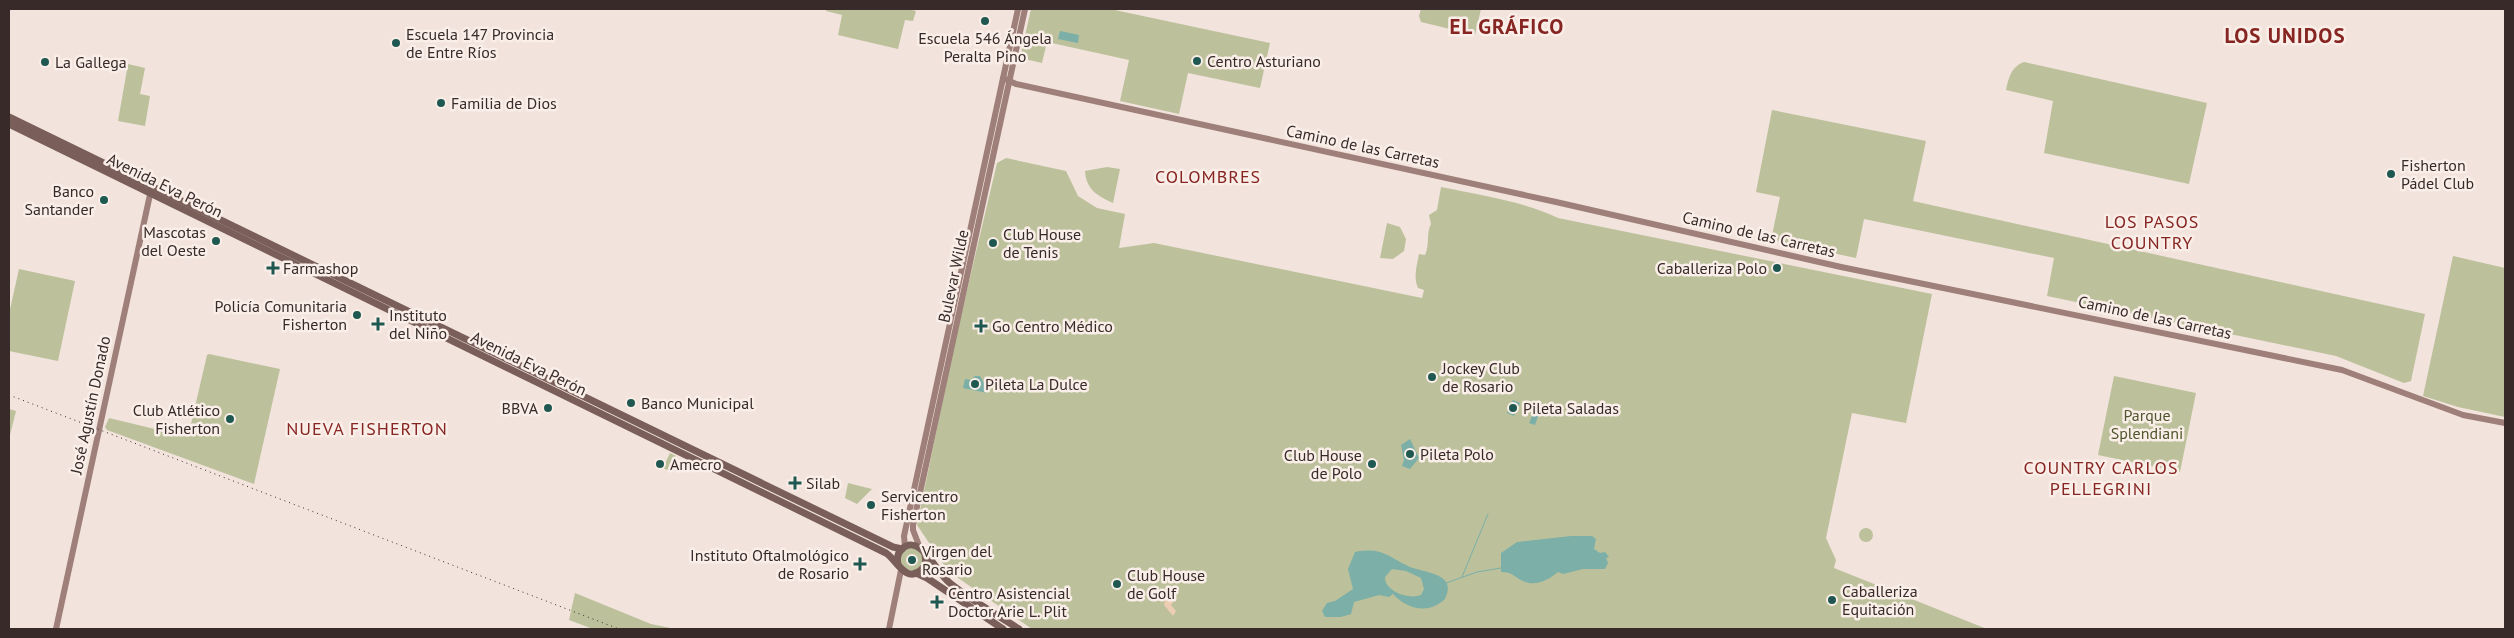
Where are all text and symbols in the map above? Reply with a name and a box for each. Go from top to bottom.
district label: EL GRÁFICO [1450,13,1564,40]
marker: Escuela 546 Ángela Peralta Pino [979,15,991,27]
district label: LOS UNIDOS [2224,22,2346,49]
place label: Escuela 147 Provincia de Entre Ríos [406,24,554,62]
place label: Escuela 546 Ángela Peralta Pino [918,28,1052,66]
marker: Escuela 147 Provincia de Entre Ríos [390,37,402,49]
place label: Centro Asturiano [1207,51,1321,71]
place label: La Gallega [55,52,127,72]
marker: Centro Asturiano [1191,55,1203,67]
marker: La Gallega [39,56,51,68]
place label: Familia de Dios [451,93,557,113]
marker: Familia de Dios [435,97,447,109]
street label: Camino de las Carretas [1285,120,1442,172]
street label: Avenida Eva Perón [104,148,226,222]
place label: Fisherton Pádel Club [2401,155,2474,193]
district label: COLOMBRES [1155,165,1261,188]
marker: Fisherton Pádel Club [2385,168,2397,180]
place label: Banco Santander [25,181,95,219]
marker: Banco Santander [98,194,110,206]
street label: Camino de las Carretas [1681,207,1838,261]
district label: LOS PASOS COUNTRY [2105,210,2199,254]
place label: Mascotas del Oeste [141,222,206,260]
place label: Club House de Tenis [1003,224,1081,262]
street label: Bulevar Wilde [933,228,973,324]
marker: Mascotas del Oeste [210,235,222,247]
marker: Club House de Tenis [987,237,999,249]
place label: Farmashop [283,258,358,278]
place label: Caballeriza Polo [1657,258,1767,278]
marker: Farmashop [267,262,279,274]
marker: Caballeriza Polo [1771,262,1783,274]
street label: Camino de las Carretas [2077,291,2234,343]
place label: Policía Comunitaria Fisherton [215,296,347,334]
place label: Instituto del Niño [389,305,447,343]
marker: Policía Comunitaria Fisherton [351,309,363,321]
place label: Go Centro Médico [992,316,1113,336]
marker: Instituto del Niño [371,317,385,331]
marker: Go Centro Médico [974,319,988,333]
street label: Avenida Eva Perón [468,326,590,400]
street label: José Agustín Donado [65,334,114,477]
place label: Jockey Club de Rosario [1441,358,1520,396]
marker: Jockey Club de Rosario [1426,371,1438,383]
place label: Pileta La Dulce [985,374,1088,394]
marker: Pileta La Dulce [969,378,981,390]
place label: Banco Municipal [641,393,754,413]
marker: Banco Municipal [625,397,637,409]
place label: BBVA [502,398,539,418]
place label: Pileta Saladas [1523,398,1619,418]
place label: Club Atlético Fisherton [133,400,220,438]
marker: BBVA [542,402,554,414]
marker: Pileta Saladas [1507,402,1519,414]
park label: Parque Splendiani [2111,405,2183,443]
marker: Club Atlético Fisherton [224,413,236,425]
district label: NUEVA FISHERTON [286,417,448,440]
place label: Pileta Polo [1420,444,1494,464]
place label: Club House de Polo [1284,445,1362,483]
marker: Pileta Polo [1404,448,1416,460]
place label: Amecro [670,454,722,474]
district label: COUNTRY CARLOS PELLEGRINI [2024,456,2179,500]
marker: Amecro [654,458,666,470]
marker: Club House de Polo [1366,458,1378,470]
place label: Silab [806,473,840,493]
marker: Silab [788,476,802,490]
place label: Servicentro Fisherton [881,486,958,524]
marker: Servicentro Fisherton [865,499,877,511]
place label: Virgen del Rosario [921,541,992,579]
place label: Instituto Oftalmológico de Rosario [690,545,849,583]
marker: Virgen del Rosario [906,554,918,566]
marker: Instituto Oftalmológico de Rosario [853,557,867,571]
place label: Club House de Golf [1127,565,1205,603]
marker: Club House de Golf [1111,578,1123,590]
place label: Caballeriza Equitación [1842,581,1918,619]
place label: Centro Asistencial Doctor Arie L. Plit [948,583,1070,621]
marker: Caballeriza Equitación [1826,594,1838,606]
marker: Centro Asistencial Doctor Arie L. Plit [930,595,944,609]

